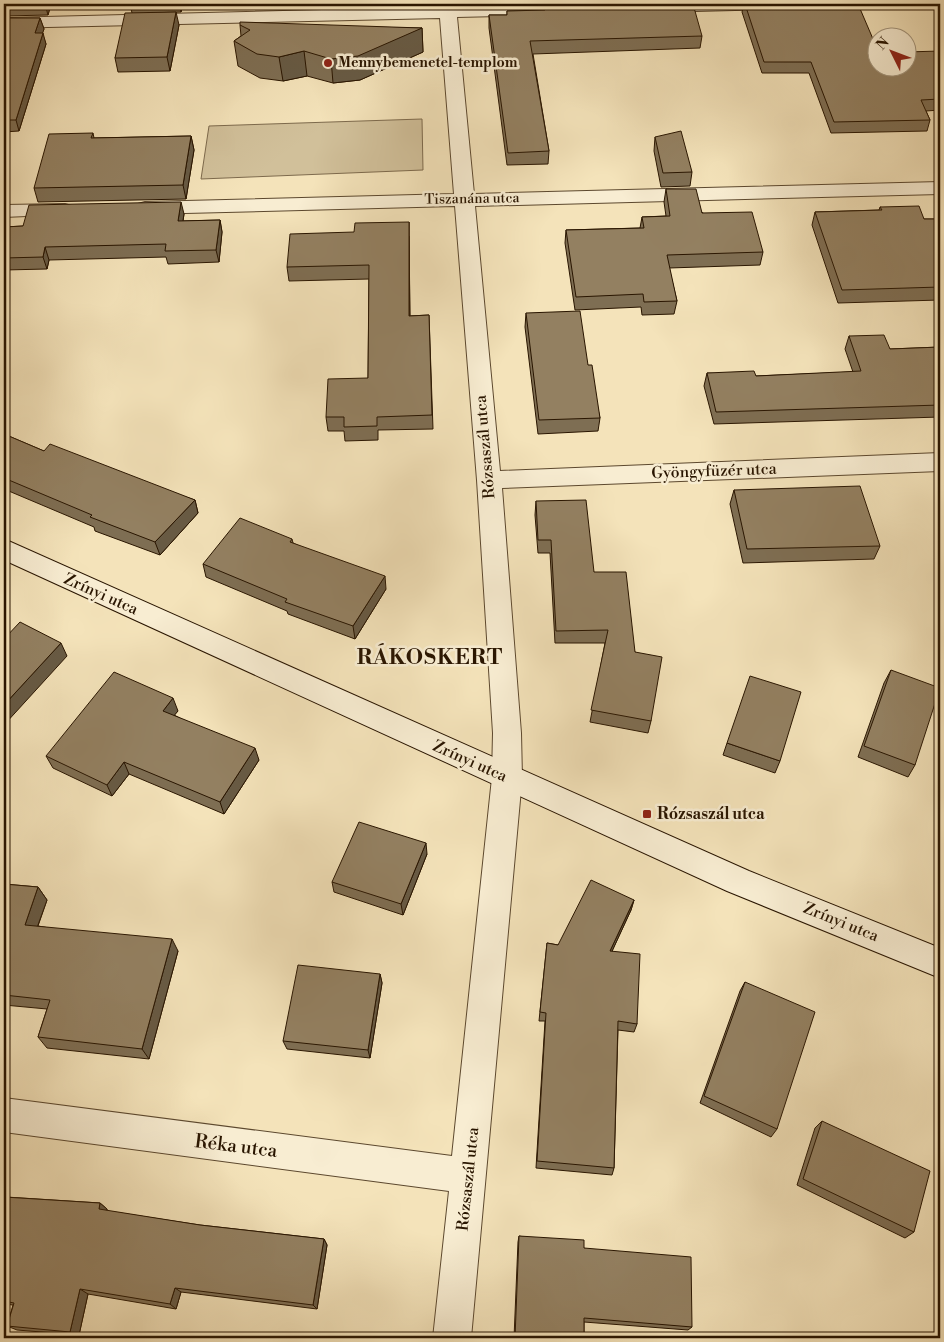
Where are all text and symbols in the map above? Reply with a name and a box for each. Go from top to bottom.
north arrow [866,28,916,78]
text: N [873,34,893,54]
place label: Mennybemenetel-templom [338,54,518,72]
marker: Mennybemenetel-templom [322,57,334,69]
street label: Tiszanána utca [424,189,521,209]
street label: Rózsaszál utca [470,393,500,500]
street label: Gyöngyfüzér utca [651,459,778,483]
street label: Zrínyi utca [61,569,142,620]
district label: RÁKOSKERT [357,643,503,671]
street label: Zrínyi utca [430,736,511,787]
place label: Rózsaszál utca [657,804,765,824]
marker: Rózsaszál utca [641,808,653,820]
street label: Zrínyi utca [800,898,882,946]
street label: Rózsaszál utca [453,1125,483,1232]
street label: Réka utca [193,1129,279,1163]

